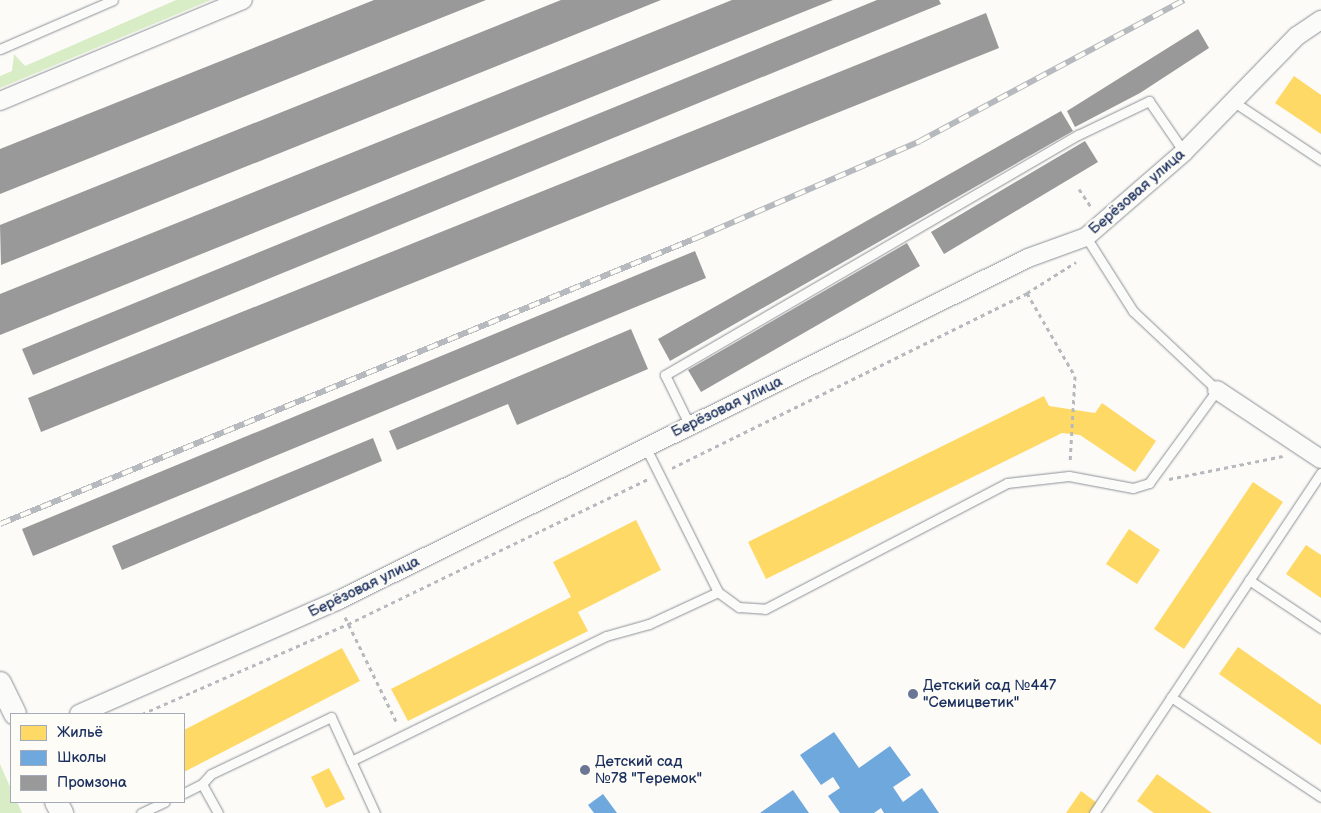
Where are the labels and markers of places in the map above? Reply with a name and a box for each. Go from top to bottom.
place label: Детский сад №447 "Семицветик" [923,676,1056,711]
marker: Детский сад №447 "Семицветик" [907,688,919,700]
place label: Детский сад №78 "Теремок" [595,752,702,787]
marker: Детский сад №78 "Теремок" [579,764,591,776]

